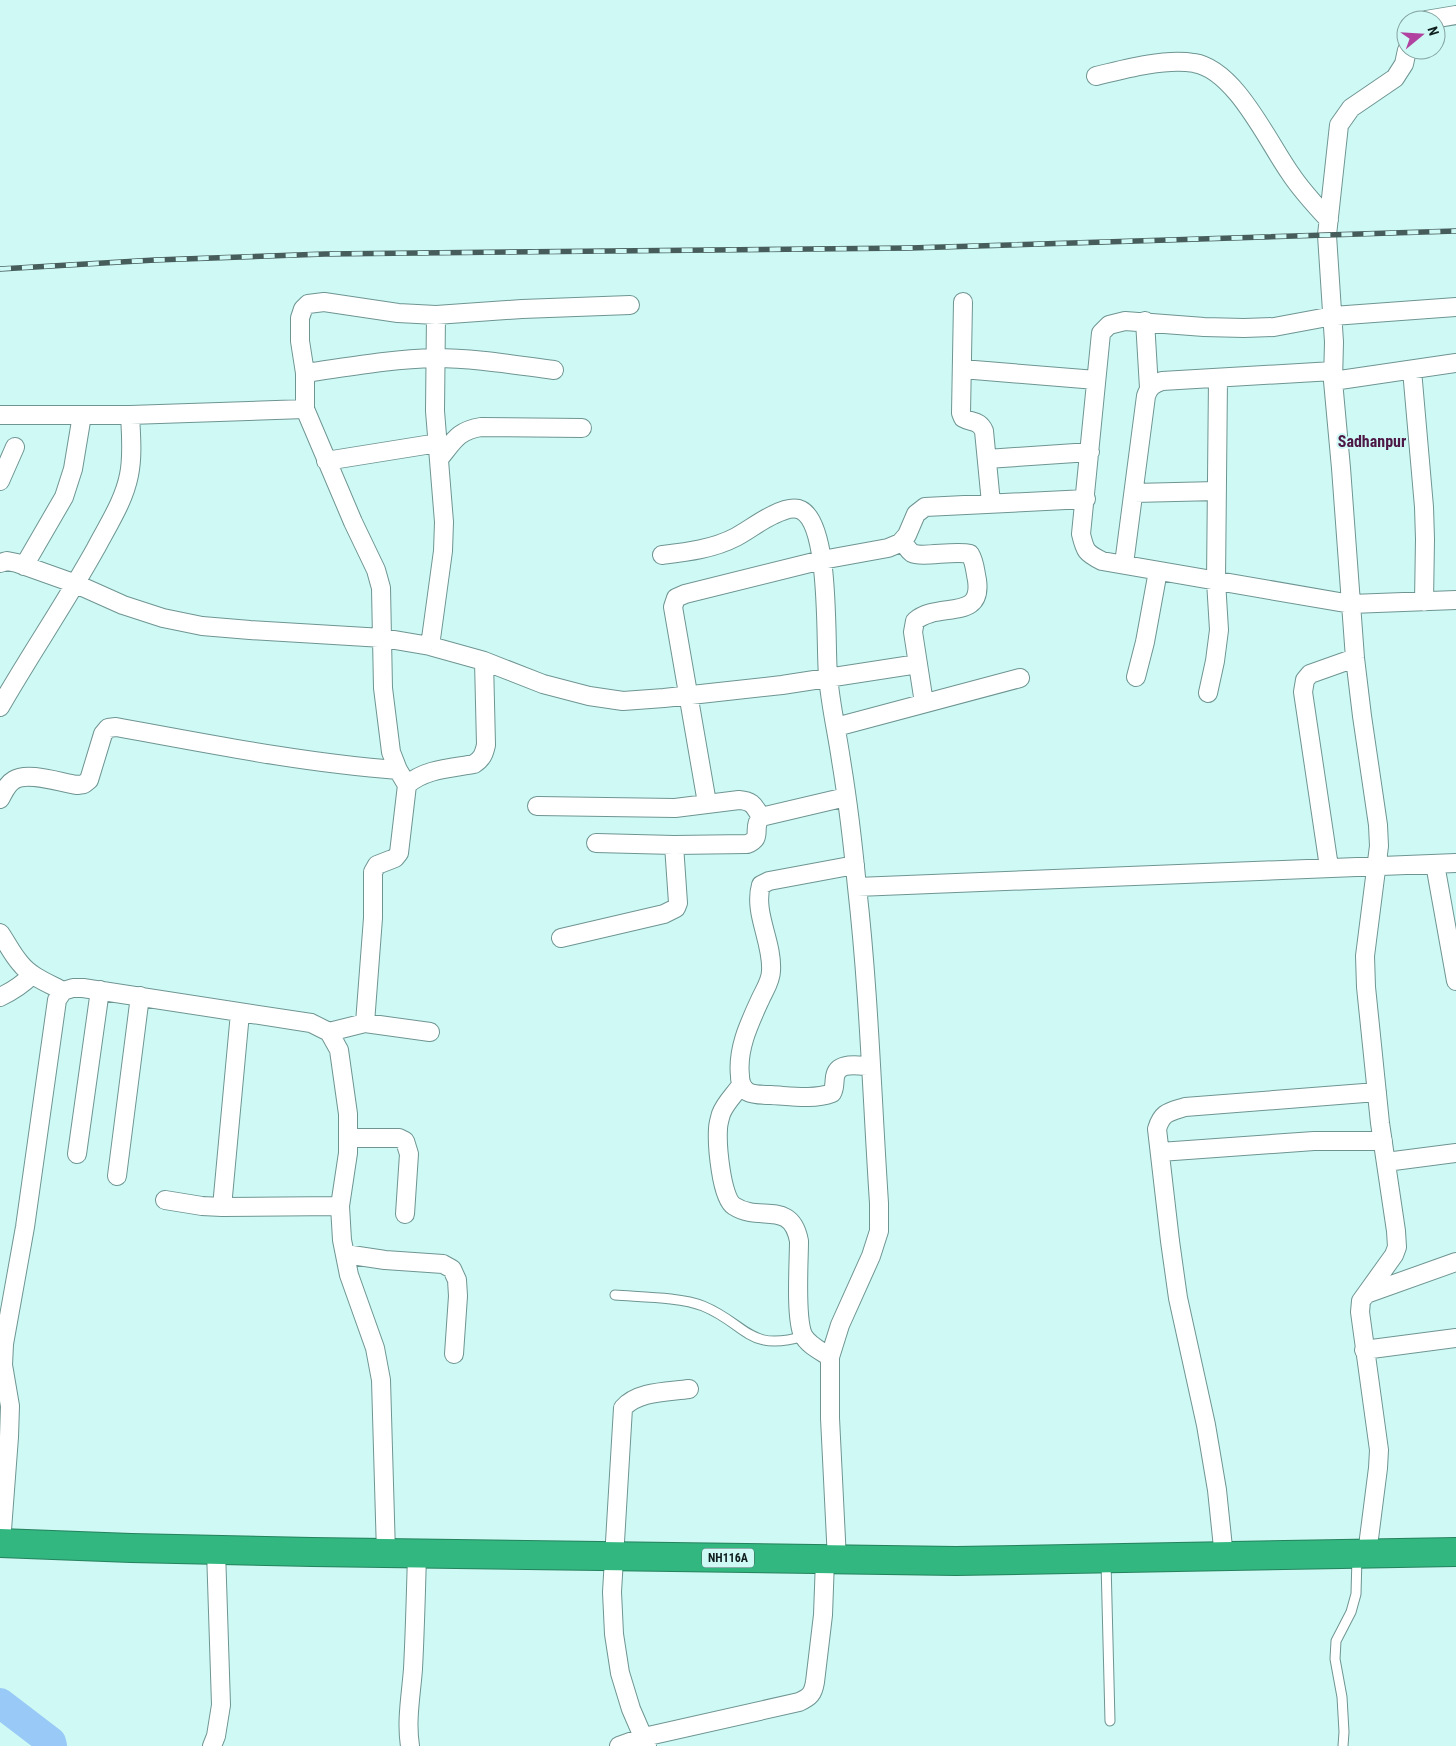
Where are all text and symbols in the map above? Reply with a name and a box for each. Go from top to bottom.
north arrow [1396,10,1446,60]
text: N [1424,24,1442,38]
district label: Sadhanpur [1338,432,1406,451]
road number: NH116A [702,1549,754,1568]

